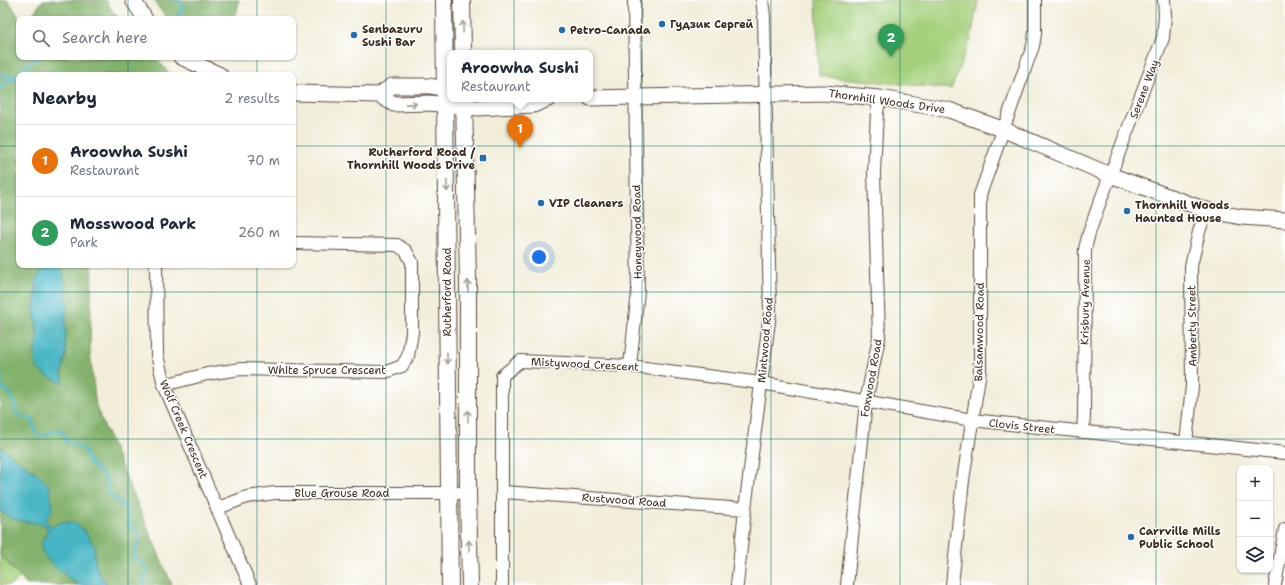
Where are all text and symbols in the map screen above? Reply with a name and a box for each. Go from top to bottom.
search box [16,16,296,60]
place label: Гудзик Сергей [670,17,754,32]
marker: Гудзик Сергей [657,19,667,29]
one-way arrow [459,20,466,33]
place label: Senbazuru Sushi Bar [362,22,423,50]
place label: Petro-Canada [570,23,651,38]
pin: 2 [878,24,904,57]
marker: Petro-Canada [557,25,567,35]
icon: search [30,27,52,49]
text: Search here [62,28,148,48]
marker: Senbazuru Sushi Bar [349,30,359,40]
popup [447,50,593,102]
street label: Serene Way [1126,57,1163,121]
text: Aroowha Sushi [461,58,579,78]
text: Restaurant [461,78,531,95]
street label: Thornhill Woods Drive [828,86,946,117]
text: Nearby [32,87,97,109]
text: 2 results [224,90,280,107]
one-way arrow [404,100,417,108]
pin: 1 [507,115,533,148]
text: Aroowha Sushi [70,142,188,162]
place label: Rutherford Road / Thornhill Woods Drive [347,145,476,173]
text: 1 [42,152,48,169]
text: 70 m [246,152,280,169]
marker: Rutherford Road / Thornhill Woods Drive [478,153,488,163]
text: Restaurant [70,162,140,179]
one-way arrow [443,179,450,192]
street label: Honeywood Road [629,184,646,280]
place label: VIP Cleaners [549,196,623,211]
marker: VIP Cleaners [536,198,546,208]
place label: Thornhill Woods Haunted House [1135,198,1229,226]
marker: Thornhill Woods Haunted House [1122,206,1132,216]
text: Mosswood Park [70,214,196,234]
text: 2 [40,224,50,241]
text: 260 m [238,224,280,241]
text: Park [70,234,98,251]
street label: Rutherford Road [440,247,455,337]
your location [529,247,549,267]
street label: Krisbury Avenue [1077,259,1094,345]
one-way arrow [464,280,472,293]
street label: Balsamwood Road [971,282,988,382]
street label: Amberty Street [1184,285,1201,367]
street label: Mintwood Road [754,297,777,384]
street label: Foxwood Road [857,338,886,418]
one-way arrow [444,351,451,364]
street label: Mistywood Crescent [531,354,640,375]
street label: White Spruce Crescent [268,363,386,378]
street label: Wolf Creek Crescent [156,377,211,481]
one-way arrow [464,410,472,423]
street label: Clovis Street [988,416,1056,437]
map controls [1237,465,1273,573]
button: + [1237,465,1273,501]
street label: Blue Grouse Road [295,486,389,501]
street label: Rustwood Road [581,490,667,511]
button: − [1237,501,1273,537]
place label: Carrville Mills Public School [1139,524,1221,552]
marker: Carrville Mills Public School [1126,532,1136,542]
button: layers [1237,537,1273,573]
one-way arrow [466,540,473,553]

